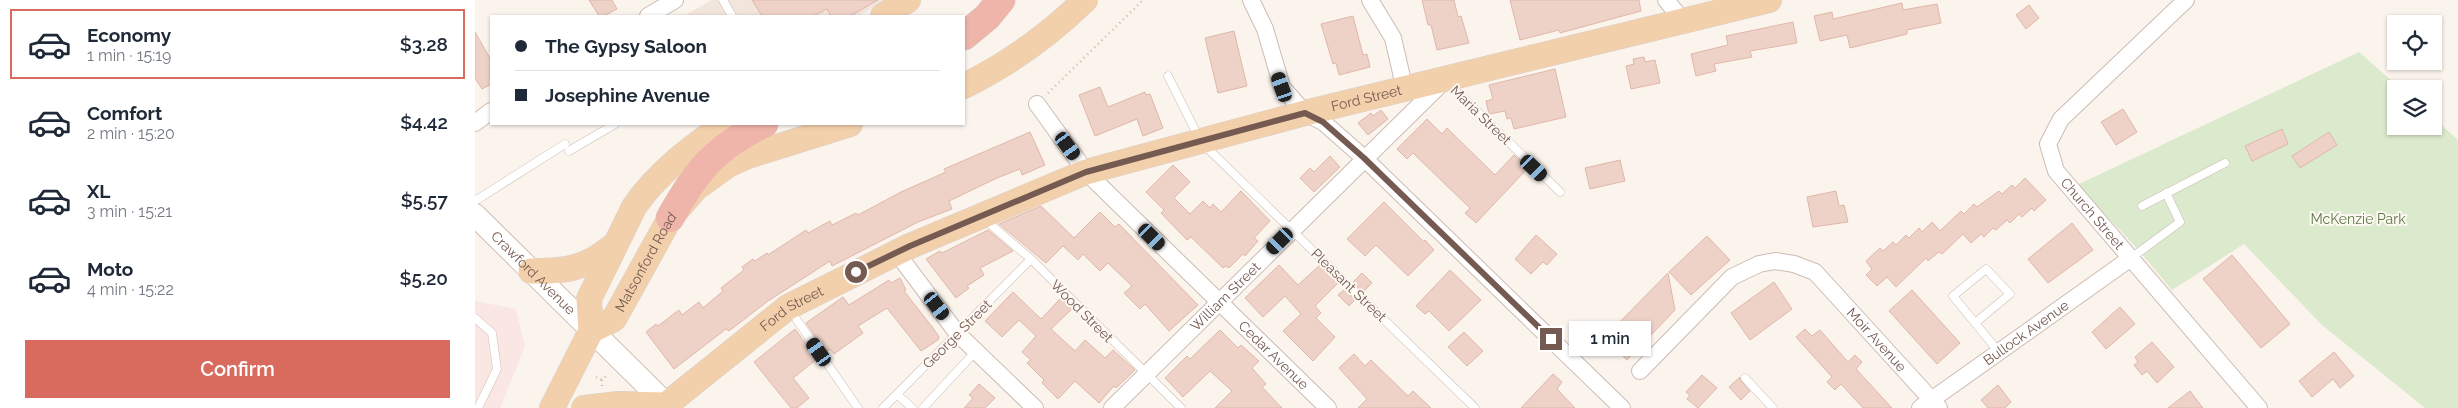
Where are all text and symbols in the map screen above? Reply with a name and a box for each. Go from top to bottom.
map controls [2387,15,2442,135]
button: locate [2387,15,2442,70]
icon: car [27,22,72,67]
text: Economy [87,24,171,46]
text: $3.28 [400,33,448,55]
text: The Gypsy Saloon [545,35,707,57]
text: 1 min · 15:19 [87,46,171,65]
car [1270,70,1293,104]
button: layers [2387,80,2442,135]
street label: Ford Street [1329,82,1404,114]
street label: Maria Street [1447,82,1515,148]
text: Josephine Avenue [545,84,710,106]
icon: car [27,100,72,145]
text: Comfort [87,102,162,124]
text: $4.42 [400,111,448,133]
text: 2 min · 15:20 [87,124,175,143]
car [1053,129,1082,163]
car [1518,152,1550,184]
street label: Church Street [2057,175,2128,253]
icon: car [27,178,72,223]
text: XL [87,180,110,202]
text: $5.57 [401,189,448,211]
text: 3 min · 15:21 [87,202,172,221]
street label: Matsonford Road [612,209,679,315]
park label: McKenzie Park [2310,211,2406,227]
car [1136,221,1167,253]
car [1264,225,1295,257]
street label: Crawford Avenue [488,228,579,318]
street label: Pleasant Street [1308,245,1390,325]
icon: car [27,256,72,301]
text: Moto [87,258,133,280]
street label: William Street [1187,258,1264,334]
route start [845,261,867,283]
text: $5.20 [399,267,448,289]
street label: Wood Street [1048,277,1117,346]
text: 4 min · 15:22 [87,280,174,299]
street label: Ford Street [757,283,826,334]
car [921,290,952,322]
street label: George Street [919,296,995,372]
street label: Bullock Avenue [1980,297,2072,368]
street label: Moir Avenue [1844,305,1910,375]
street label: Cedar Avenue [1236,318,1312,393]
callout: 1 min [1569,322,1651,356]
route end [1540,328,1562,350]
text: 1 min [1590,329,1630,348]
car [804,335,833,369]
button: Confirm [25,340,450,398]

